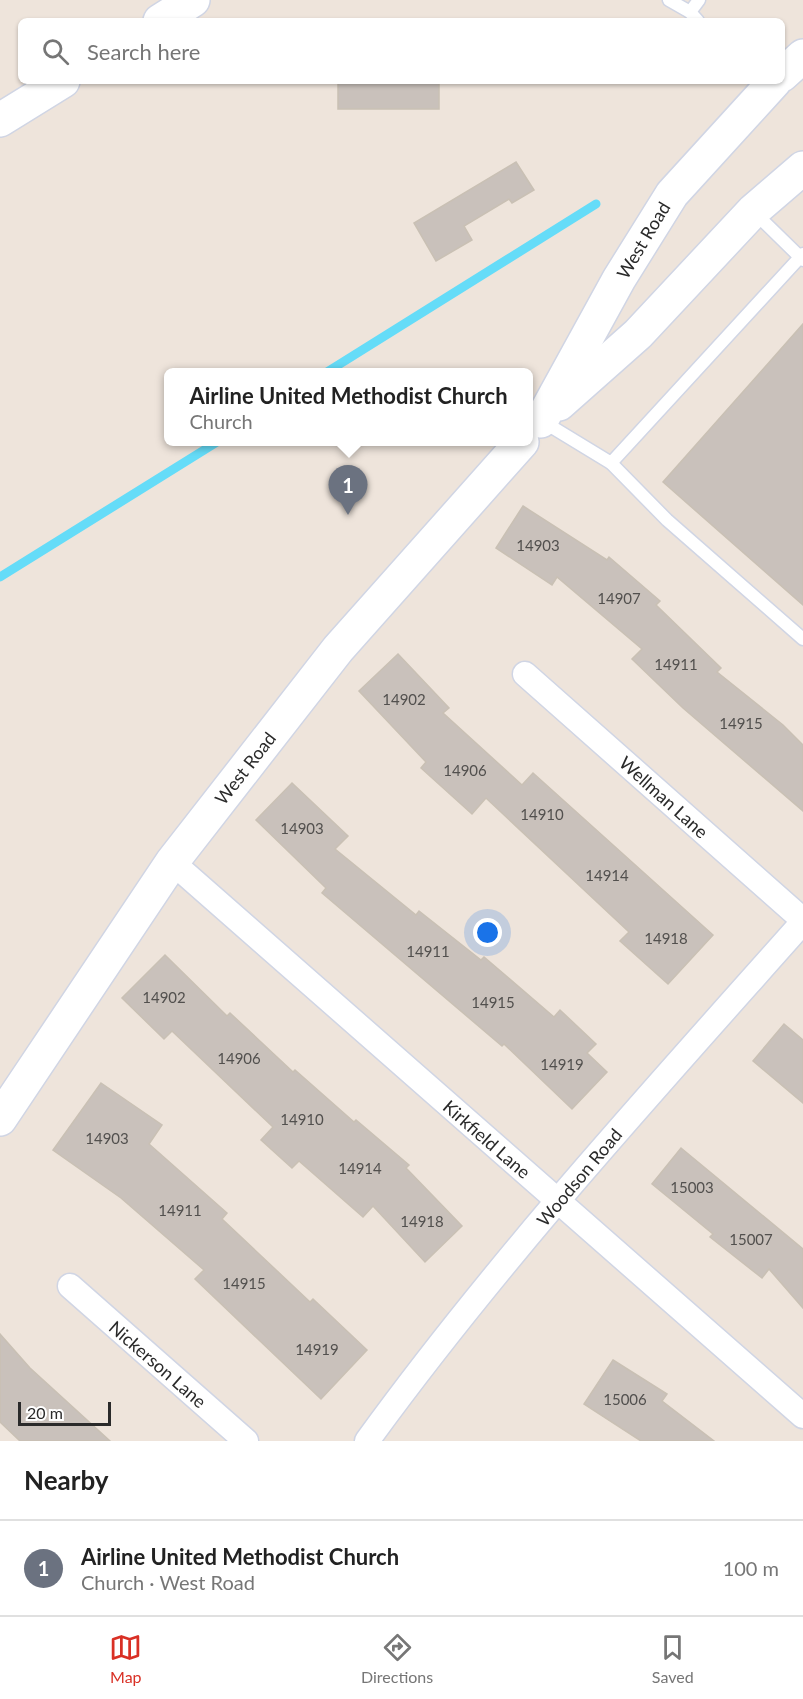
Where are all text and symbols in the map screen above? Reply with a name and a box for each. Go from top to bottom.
search box [18,18,785,84]
icon: search [39,35,72,68]
text: Search here [87,38,200,65]
street label: West Road [611,198,675,282]
popup [164,368,533,446]
text: Airline United Methodist Church [189,382,508,409]
text: Church [189,409,253,433]
pin: 1 [328,466,368,515]
house number: 14903 [516,536,560,554]
house number: 14907 [597,589,641,607]
house number: 14911 [654,655,698,673]
house number: 14902 [382,690,426,708]
house number: 14915 [719,714,763,732]
street label: West Road [210,727,280,809]
street label: Wellman Lane [615,751,713,843]
house number: 14906 [443,761,487,779]
house number: 14910 [520,805,564,823]
house number: 14903 [280,819,324,837]
house number: 14914 [585,866,629,884]
your location [473,918,502,947]
house number: 14918 [644,929,688,947]
house number: 14911 [406,942,450,960]
house number: 14902 [142,988,186,1006]
house number: 14915 [471,993,515,1011]
house number: 14906 [217,1049,261,1067]
house number: 14919 [540,1055,584,1073]
street label: Kirkfield Lane [439,1095,535,1183]
house number: 14910 [280,1110,324,1128]
street label: Woodson Road [532,1124,626,1230]
house number: 14903 [85,1129,129,1147]
house number: 14914 [338,1159,382,1177]
house number: 15003 [670,1178,714,1196]
house number: 14911 [158,1201,202,1219]
house number: 14918 [400,1212,444,1230]
house number: 15007 [729,1230,773,1248]
house number: 14915 [222,1274,266,1292]
street label: Nickerson Lane [105,1316,211,1412]
house number: 14919 [295,1340,339,1358]
house number: 15006 [603,1390,647,1408]
scale bar [18,1399,111,1426]
text: 20 m [27,1403,63,1422]
text: Nearby [24,1464,109,1496]
text: Airline United Methodist Church [81,1543,399,1570]
text: 1 [38,1556,49,1580]
text: 100 m [723,1556,779,1580]
text: Church · West Road [81,1570,255,1594]
tab: Map [109,1631,142,1686]
tab: Directions [361,1631,433,1686]
tab: Saved [652,1631,694,1686]

